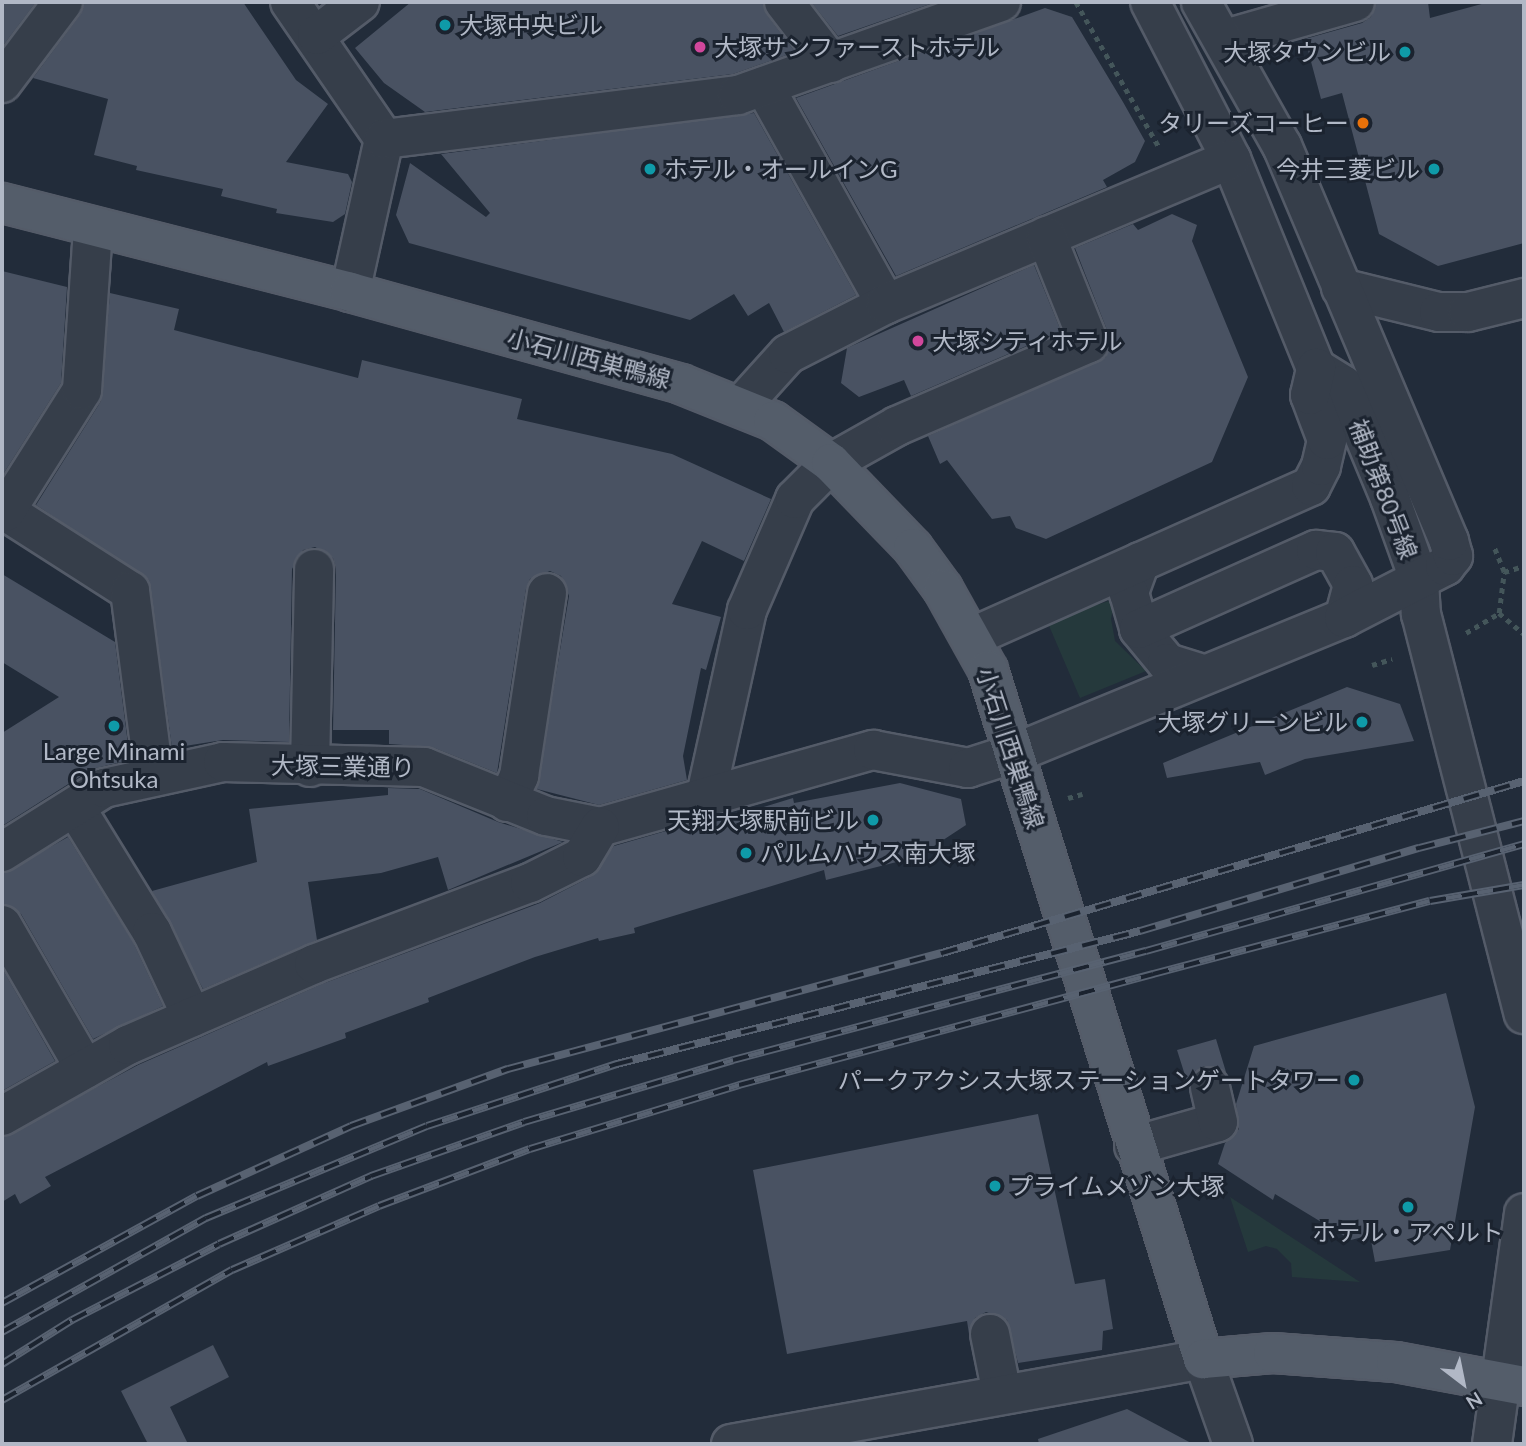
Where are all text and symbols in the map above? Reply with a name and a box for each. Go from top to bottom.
place label: 大塚中央ビル [459,11,603,39]
marker: 大塚中央ビル [437,17,453,33]
place label: 大塚サンファーストホテル [714,33,1002,61]
place label: 大塚タウンビル [1223,38,1391,66]
marker: 大塚サンファーストホテル [692,39,708,55]
marker: 大塚タウンビル [1397,44,1413,60]
place label: タリーズコーヒー [1157,109,1349,137]
marker: タリーズコーヒー [1355,115,1371,131]
place label: ホテル・オールインG [664,155,898,183]
place label: 今井三菱ビル [1276,155,1420,183]
marker: ホテル・オールインG [642,161,658,177]
marker: 今井三菱ビル [1426,161,1442,177]
street label: 小石川西巣鴨線 [504,322,674,394]
place label: 大塚シティホテル [932,327,1124,355]
marker: 大塚シティホテル [910,333,926,349]
street label: 補助第80号線 [1344,415,1424,563]
street label: 小石川西巣鴨線 [971,664,1051,832]
place label: 大塚グリーンビル [1156,708,1348,736]
marker: 大塚グリーンビル [1354,714,1370,730]
marker: Large Minami Ohtsuka [106,718,122,734]
place label: Large Minami Ohtsuka [43,737,185,793]
street label: 大塚三業通り [271,750,415,782]
place label: 天翔大塚駅前ビル [667,806,859,834]
marker: 天翔大塚駅前ビル [865,812,881,828]
place label: パルムハウス南大塚 [760,839,976,867]
marker: パルムハウス南大塚 [738,845,754,861]
place label: パークアクシス大塚ステーションゲートタワー [836,1066,1340,1094]
marker: パークアクシス大塚ステーションゲートタワー [1346,1072,1362,1088]
place label: プライムメゾン大塚 [1009,1172,1225,1200]
marker: プライムメゾン大塚 [987,1178,1003,1194]
marker: ホテル・アペルト [1400,1199,1416,1215]
place label: ホテル・アペルト [1312,1218,1504,1246]
north arrow [1428,1348,1498,1418]
text: N [1462,1388,1487,1415]

